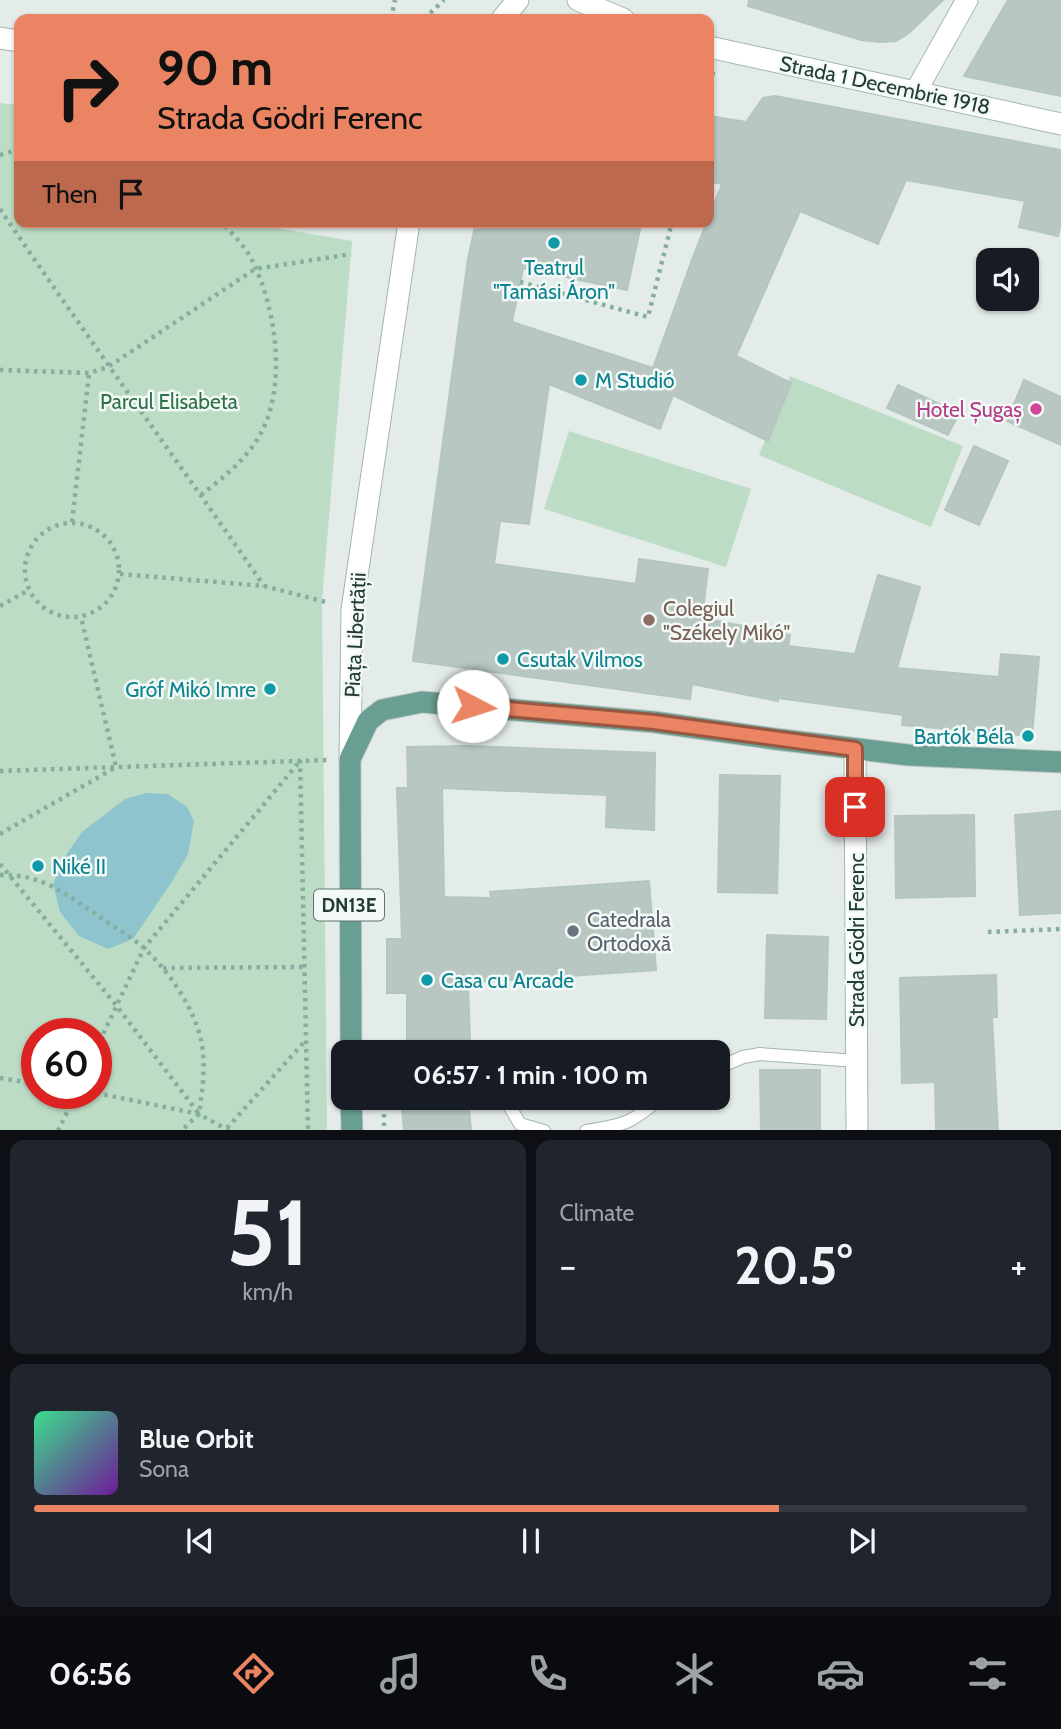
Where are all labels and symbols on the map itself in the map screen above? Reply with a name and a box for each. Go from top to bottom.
street label: Strada 1 Decembrie 1918 [777,50,993,120]
marker: Teatrul "Tamási Áron" [546,235,562,251]
place label: Teatrul "Tamási Áron" [493,255,615,304]
place label: M Studió [595,368,674,393]
marker: M Studió [573,372,589,388]
park label: Parcul Elisabeta [100,389,238,414]
place label: Hotel Șugaș [916,397,1022,424]
marker: Hotel Șugaș [1028,401,1044,417]
street label: Piața Libertății [339,572,373,698]
place label: Colegiul "Székely Mikó" [663,596,790,645]
marker: Colegiul "Székely Mikó" [641,612,657,628]
place label: Csutak Vilmos [517,647,643,672]
marker: Csutak Vilmos [495,651,511,667]
position arrow [436,669,510,743]
place label: Gróf Mikó Imre [125,677,256,702]
marker: Gróf Mikó Imre [262,681,278,697]
place label: Bartók Béla [914,724,1014,749]
marker: Bartók Béla [1020,728,1036,744]
pin [825,777,885,837]
street label: Strada Gödri Ferenc [844,853,869,1027]
place label: Niké II [52,854,106,879]
marker: Niké II [30,858,46,874]
road number: DN13E [314,890,384,920]
place label: Catedrala Ortodoxă [587,907,671,956]
marker: Catedrala Ortodoxă [565,923,581,939]
place label: Casa cu Arcade [441,968,574,993]
marker: Casa cu Arcade [419,972,435,988]
speed limit sign: 60 [21,1018,112,1109]

